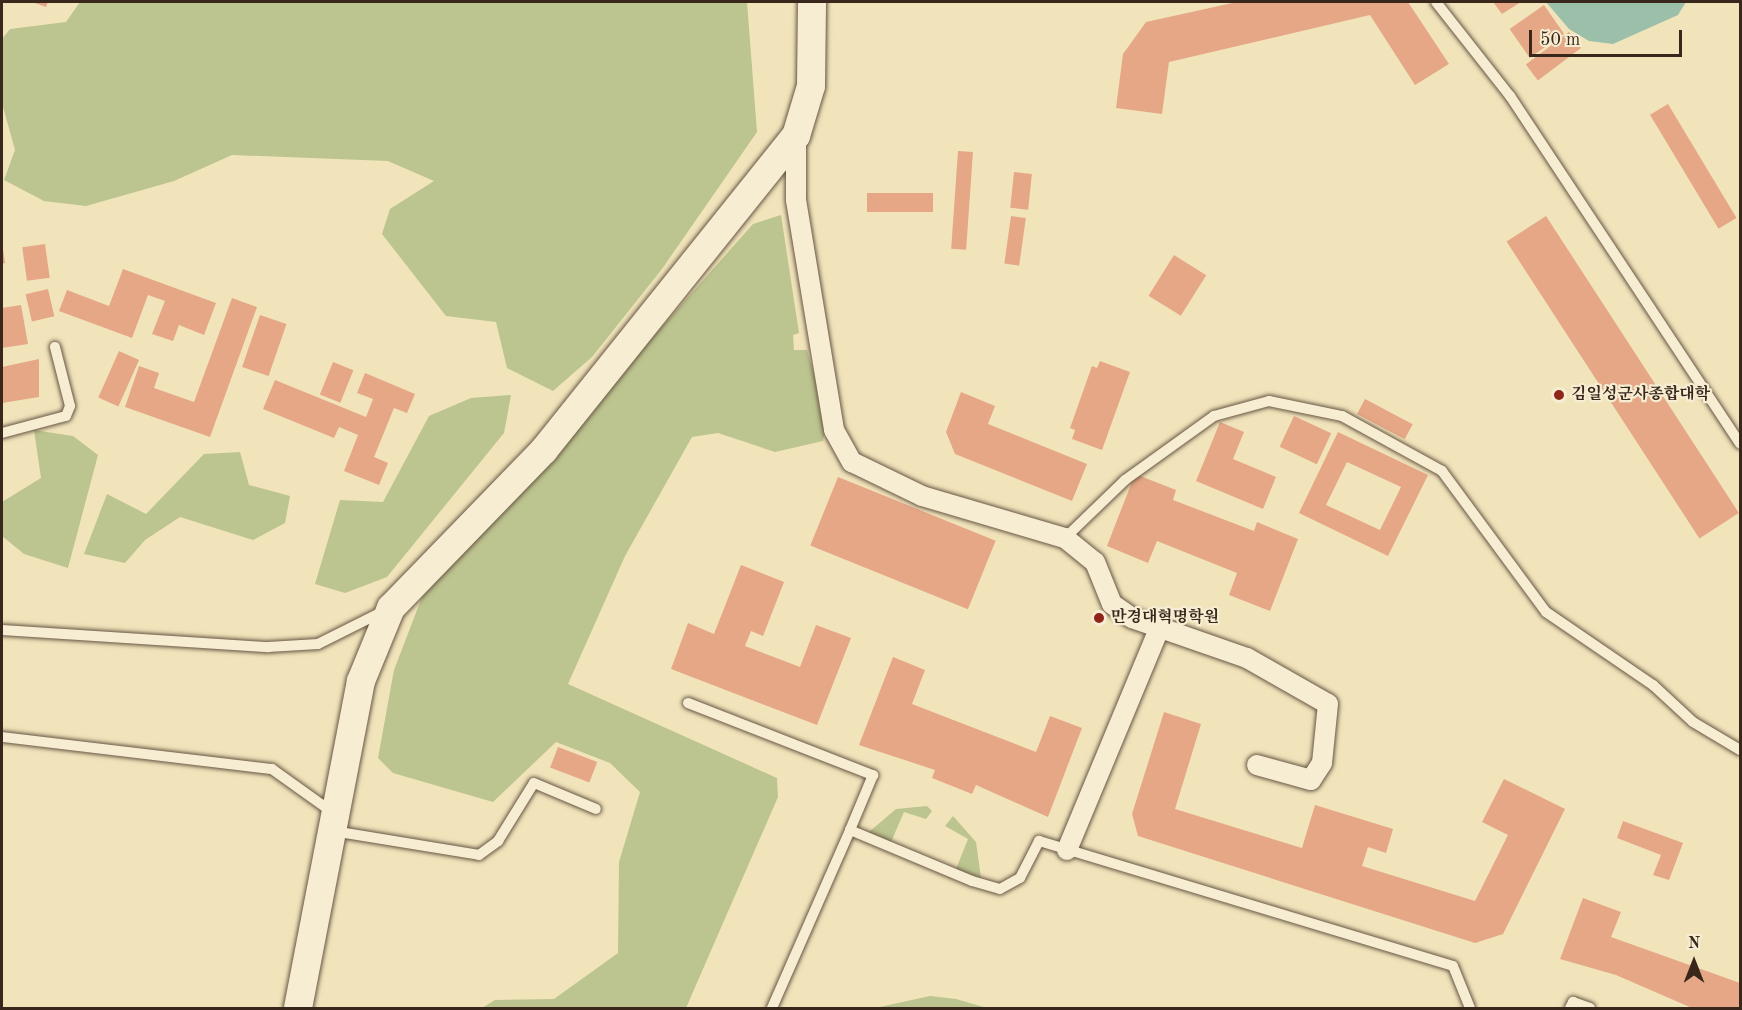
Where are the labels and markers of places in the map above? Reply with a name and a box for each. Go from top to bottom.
place label: 김일성군사종합대학 [1571,385,1710,405]
marker: 김일성군사종합대학 [1552,388,1566,402]
place label: 만경대혁명학원 [1111,608,1219,628]
marker: 만경대혁명학원 [1092,611,1106,625]

